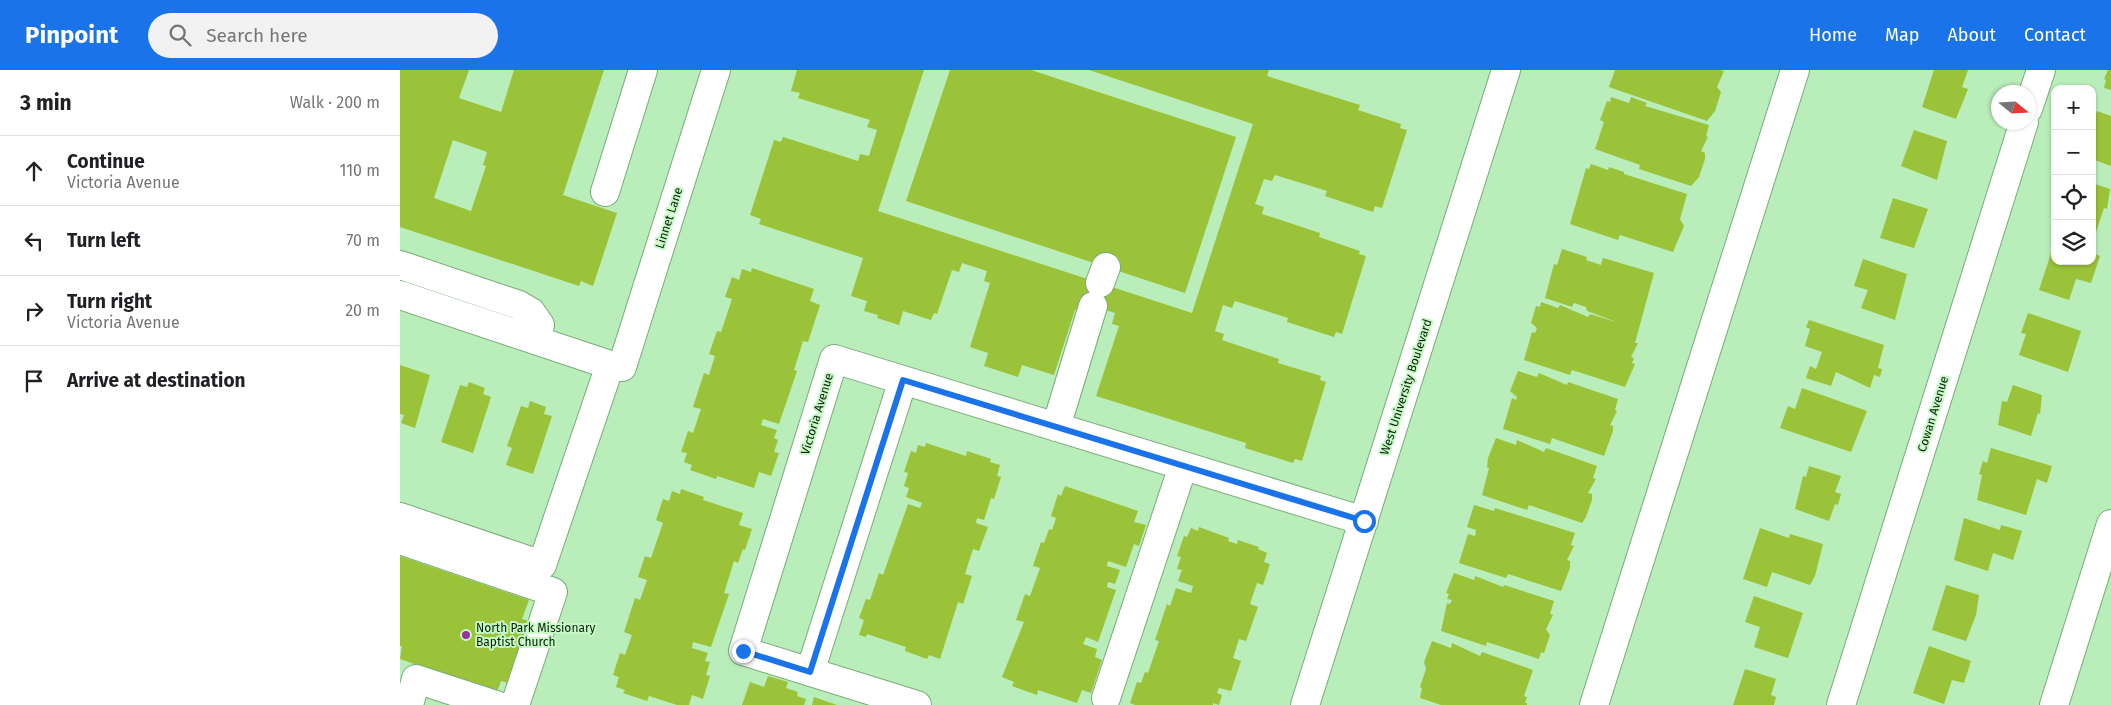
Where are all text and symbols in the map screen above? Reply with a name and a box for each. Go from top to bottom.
search box [148,13,498,58]
text: Pinpoint [25,21,118,49]
icon: search [166,21,194,49]
text: Search here [206,24,308,47]
text: Home [1809,24,1857,46]
text: Map [1885,24,1919,46]
text: About [1947,24,1996,46]
text: Contact [2024,24,2086,46]
north arrow [1991,85,2036,130]
map controls [2051,85,2096,265]
button: + [2051,85,2096,130]
text: 3 min [20,90,72,116]
text: Walk · 200 m [290,93,380,112]
button: − [2051,130,2096,175]
text: Continue [67,150,145,173]
icon: ahead [20,157,48,185]
text: 110 m [339,161,380,180]
text: Victoria Avenue [67,173,180,192]
button: locate [2051,175,2096,220]
street label: Linnet Lane [653,186,685,250]
button: layers [2051,220,2096,265]
icon: left [20,227,48,255]
text: Turn left [67,229,141,252]
text: 70 m [346,231,380,250]
text: Turn right [67,290,152,313]
icon: right [20,297,48,325]
text: 20 m [345,301,380,320]
text: Victoria Avenue [67,313,180,332]
street label: West University Boulevard [1377,317,1435,457]
icon: arrive [20,367,48,395]
text: Arrive at destination [67,369,246,392]
street label: Victoria Avenue [798,372,836,456]
street label: Cowan Avenue [1915,374,1951,454]
route start [1353,510,1376,533]
place label: North Park Missionary Baptist Church [476,621,596,649]
marker: North Park Missionary Baptist Church [460,629,472,641]
route end [732,640,755,663]

